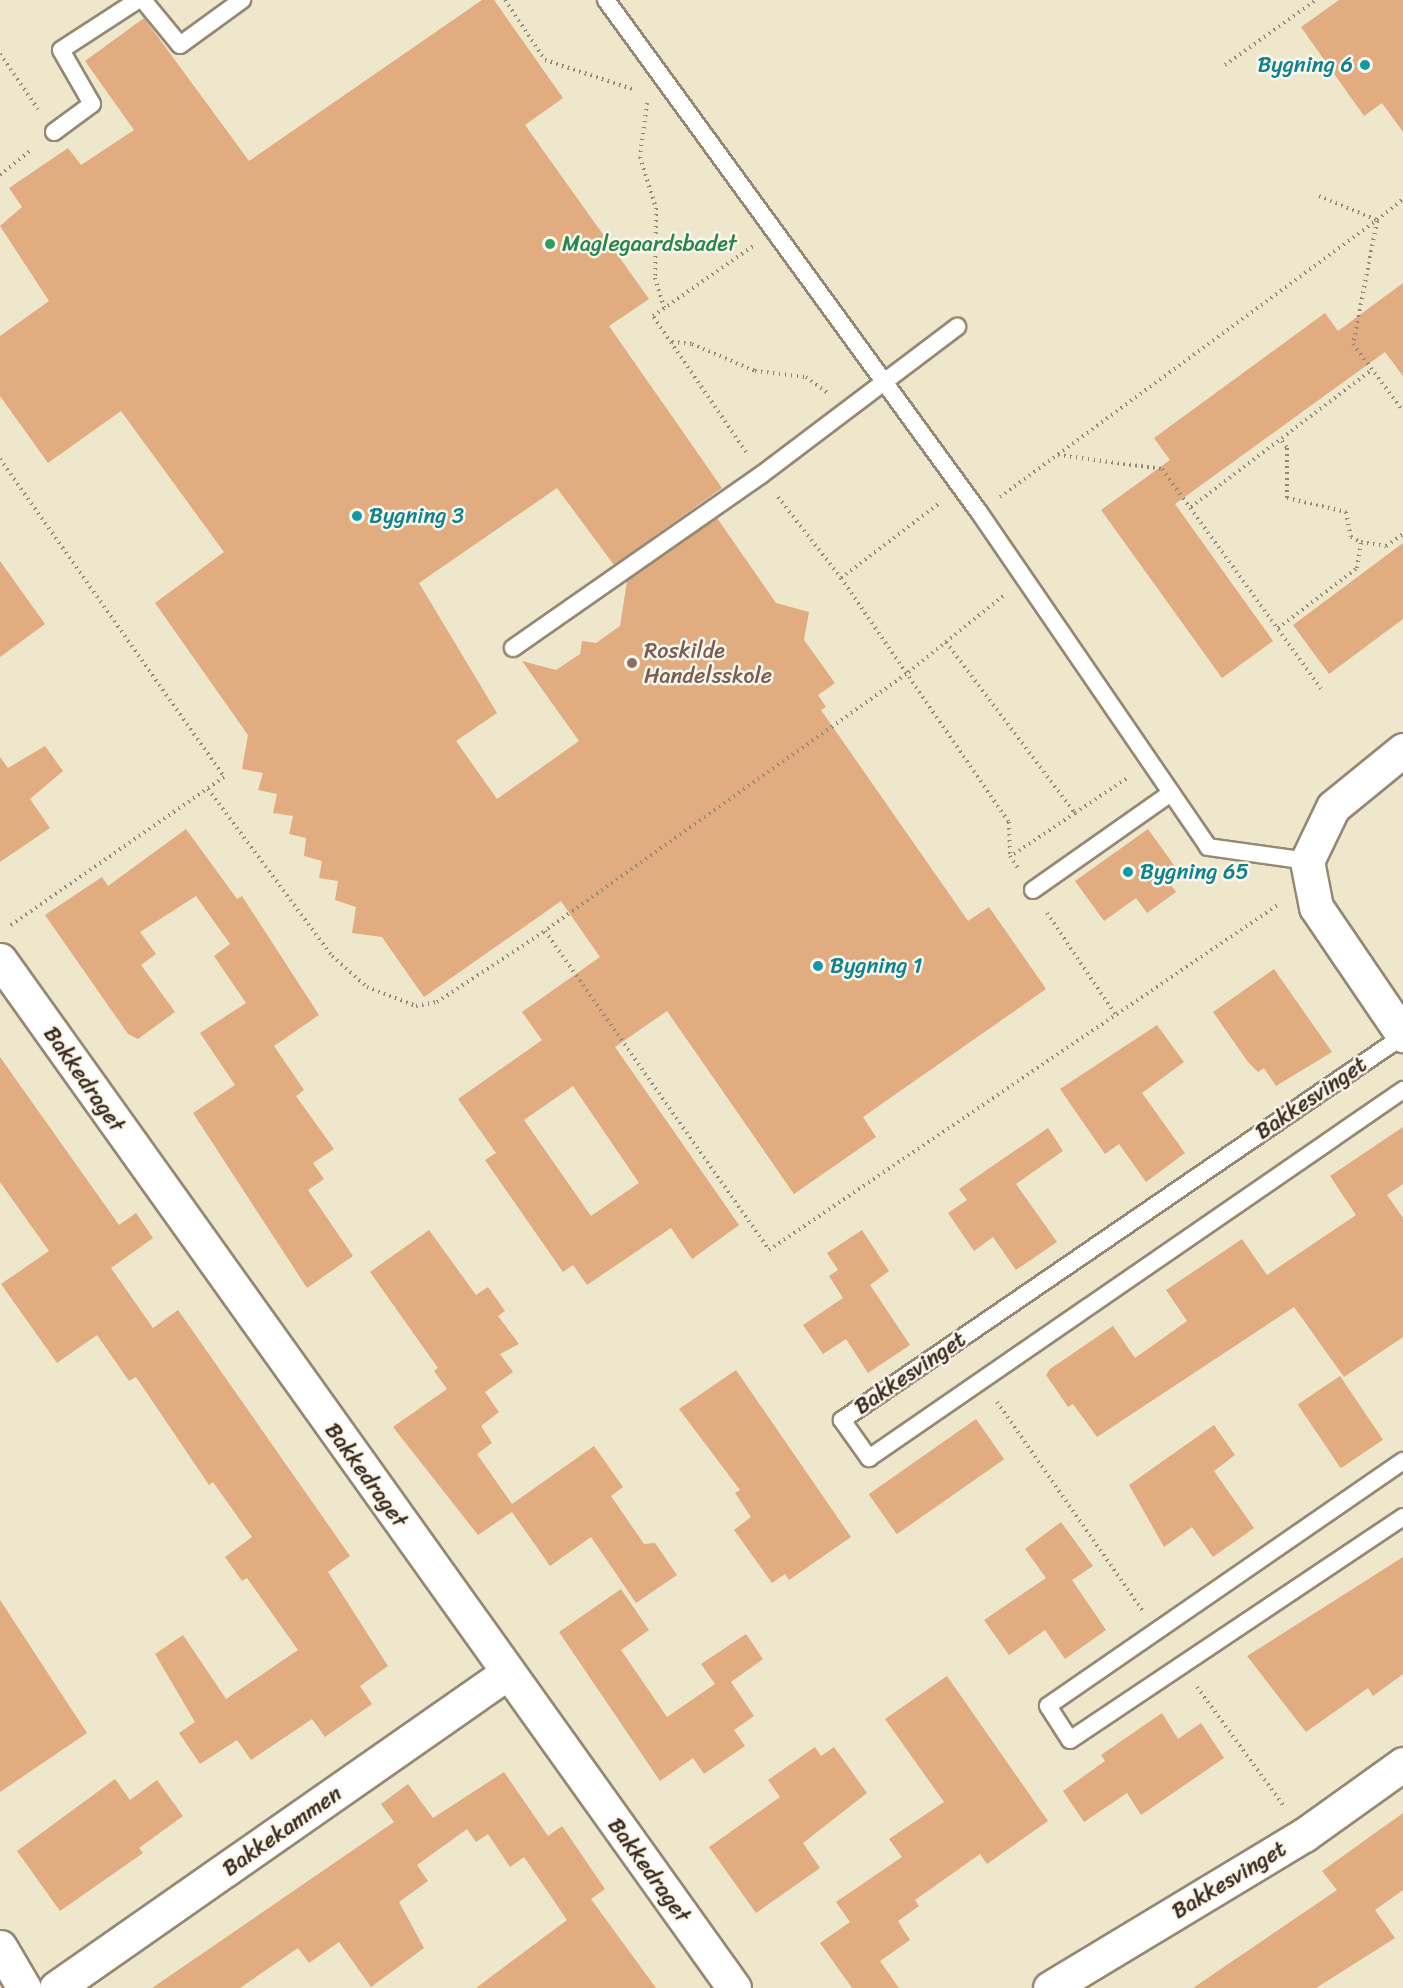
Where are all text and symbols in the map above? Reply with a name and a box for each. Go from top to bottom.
place label: Bygning 6 [1257,52,1353,78]
marker: Bygning 6 [1358,58,1372,72]
place label: Maglegaardsbadet [562,231,737,257]
marker: Maglegaardsbadet [543,237,557,251]
place label: Bygning 3 [369,503,464,529]
marker: Bygning 3 [350,509,364,523]
place label: Roskilde Handelsskole [644,637,772,688]
marker: Roskilde Handelsskole [625,656,639,670]
place label: Bygning 65 [1140,859,1249,885]
marker: Bygning 65 [1121,865,1135,879]
place label: Bygning 1 [830,953,923,979]
marker: Bygning 1 [811,959,825,973]
street label: Bakkedraget [38,1021,130,1137]
street label: Bakkesvinget [1250,1051,1372,1145]
street label: Bakkesvinget [849,1326,971,1420]
street label: Bakkedraget [319,1418,413,1532]
street label: Bakkekammen [217,1780,347,1882]
street label: Bakkedraget [602,1813,696,1927]
street label: Bakkesvinget [1167,1836,1291,1924]

